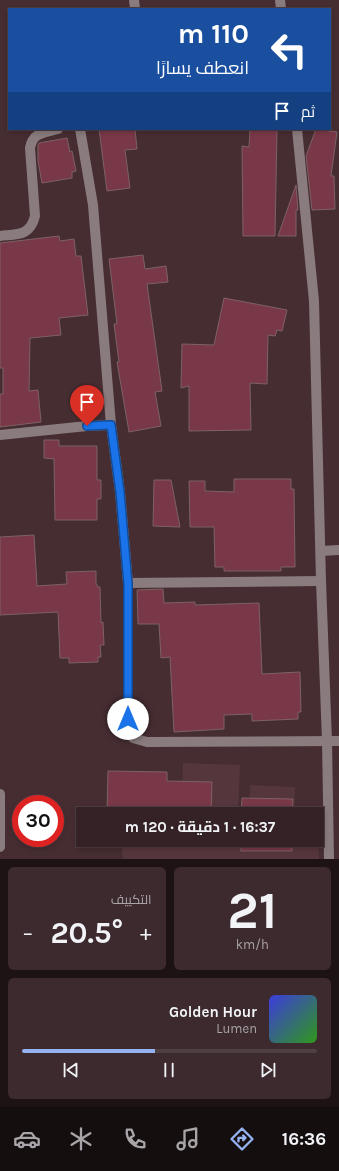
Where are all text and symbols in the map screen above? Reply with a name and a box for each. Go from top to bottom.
text: 110 m [178,17,249,50]
icon: left [263,24,315,76]
text: انعطف يسارًا [156,57,249,79]
icon: arrive [271,100,293,122]
text: ثم [301,103,315,121]
pin [70,385,104,426]
icon: arrive [76,391,98,413]
position arrow [107,698,149,740]
speed limit sign: 30 [12,795,64,847]
text: 16:37 · 1 دقيقة · 120 m [125,818,275,836]
text: 21 [227,880,277,941]
text: التكييف [111,892,152,907]
text: 20.5° [50,915,123,951]
text: − [22,920,34,946]
text: + [140,920,151,946]
text: km/h [236,937,269,952]
text: Golden Hour [169,1003,257,1021]
text: Lumen [216,1021,257,1036]
icon: previous [60,1059,82,1081]
icon: pause [158,1059,180,1081]
icon: next [257,1059,279,1081]
icon: car [13,1125,41,1153]
icon: climate [67,1125,95,1153]
icon: phone [121,1125,149,1153]
icon: music [174,1125,202,1153]
icon: directions [228,1125,256,1153]
text: 16:36 [282,1128,326,1150]

